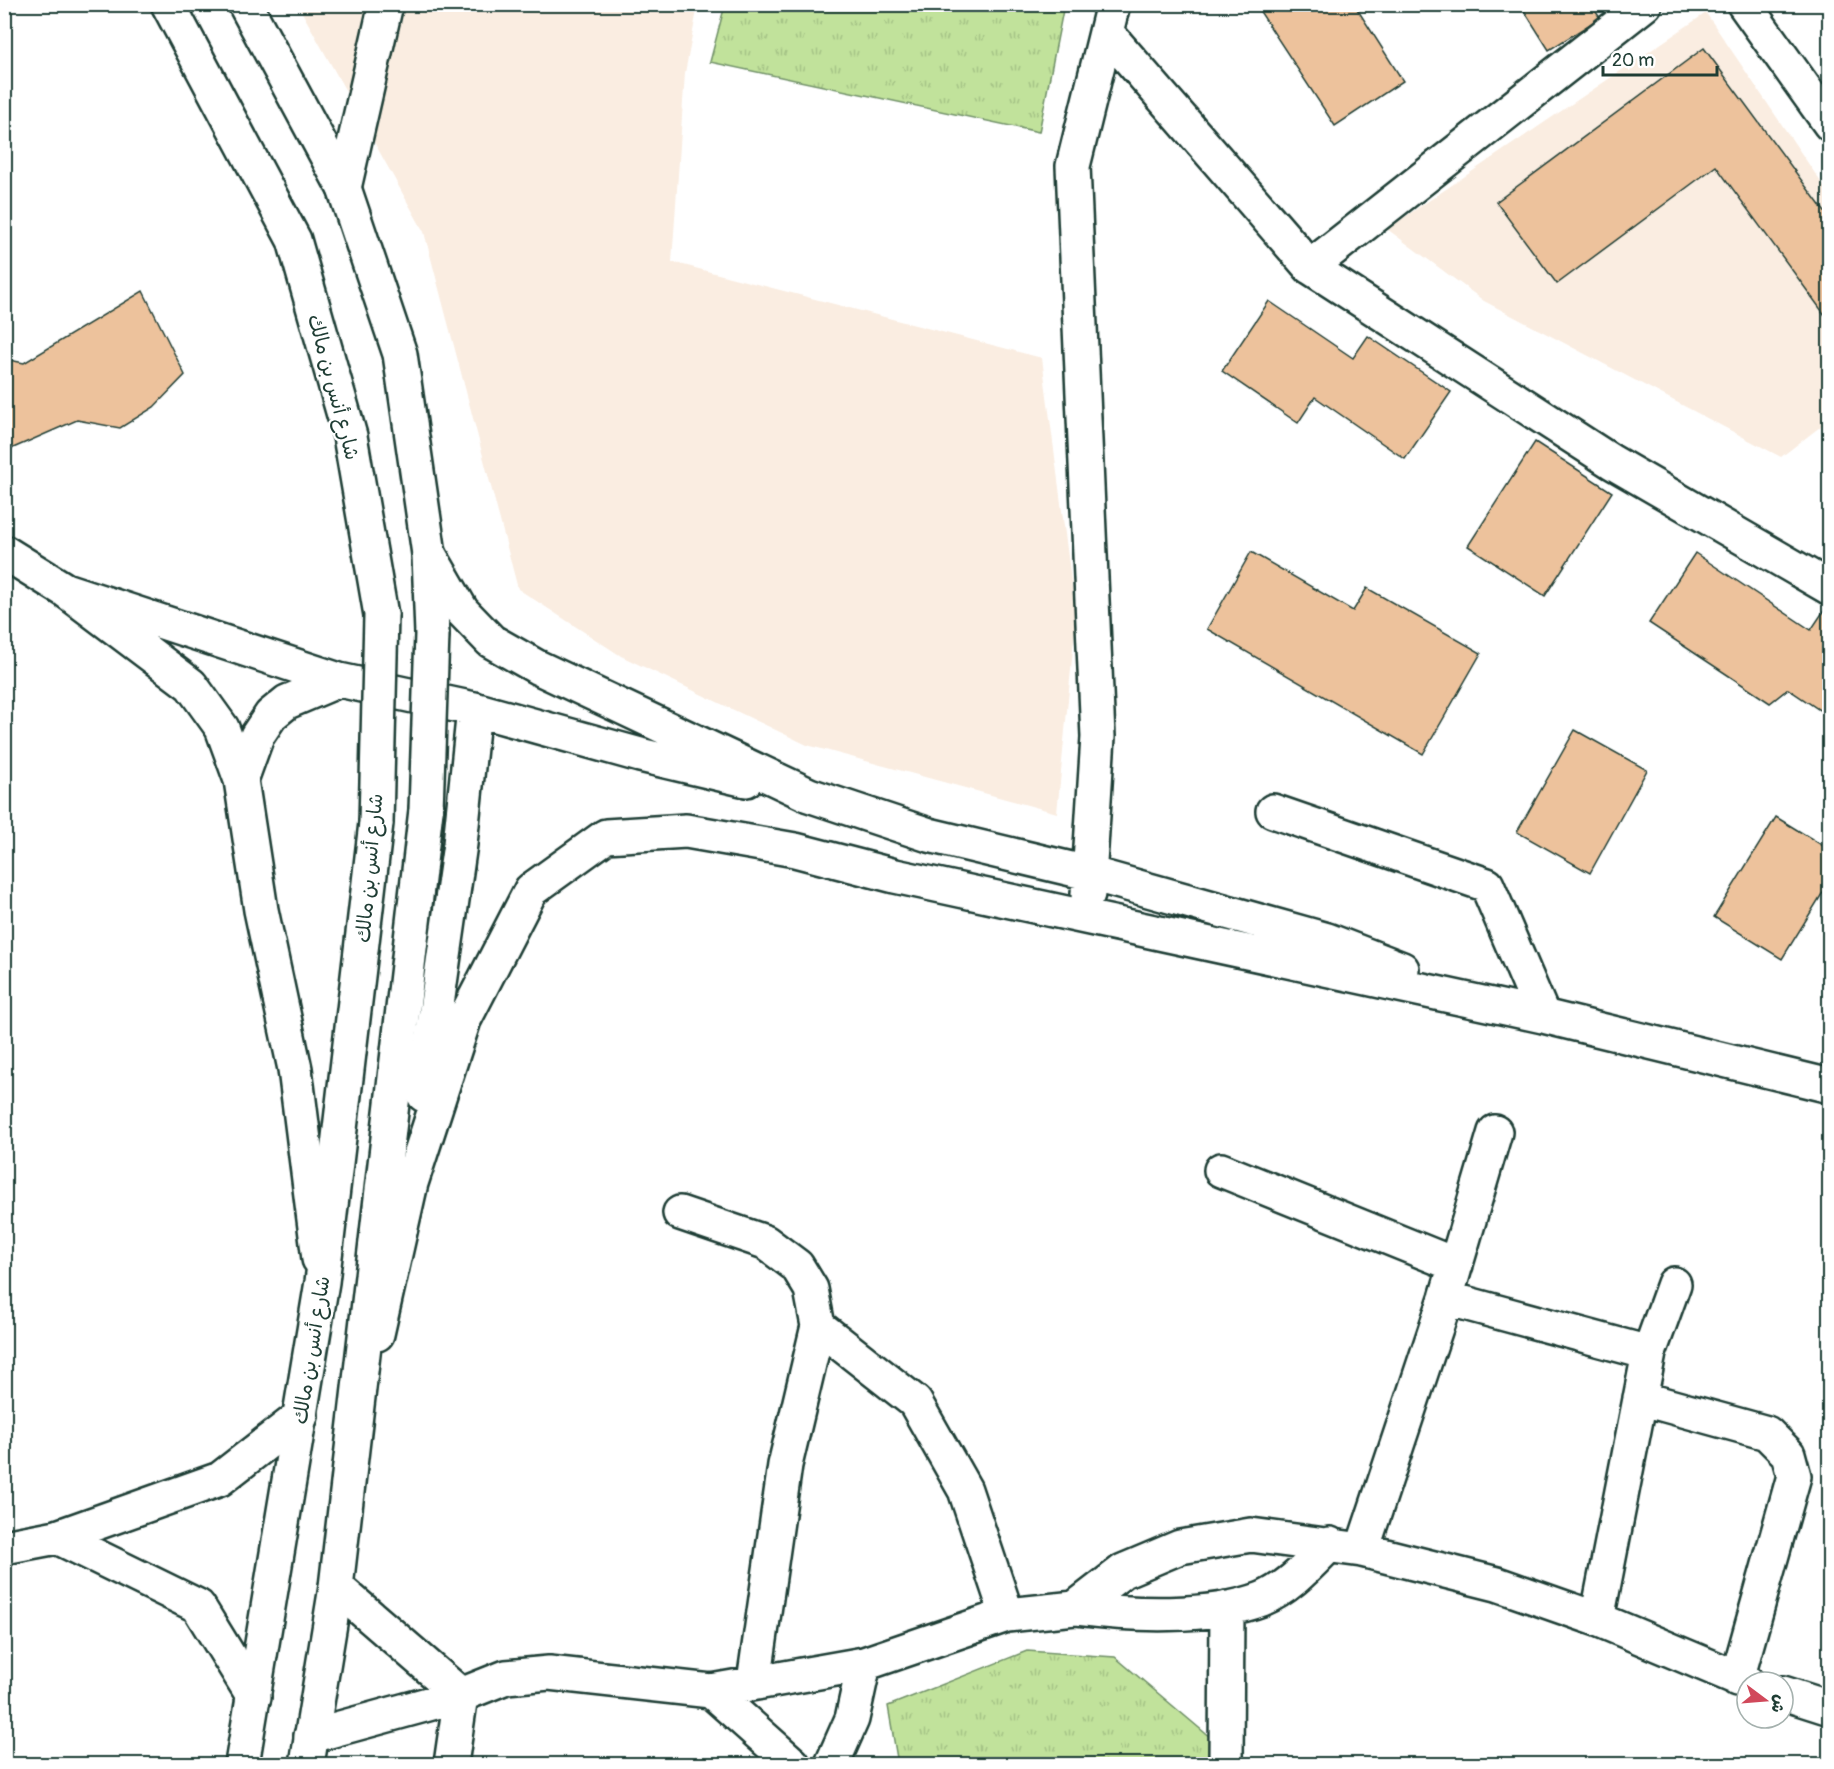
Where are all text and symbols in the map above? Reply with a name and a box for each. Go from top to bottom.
scale bar [1603,39,1717,77]
text: 20 m [1612,49,1654,72]
street label: شارع أنس بن مالك [301,312,365,463]
street label: شارع أنس بن مالك [351,792,389,944]
street label: شارع أنس بن مالك [287,1274,337,1426]
north arrow [1735,1670,1795,1730]
text: ش [1766,1693,1790,1715]

